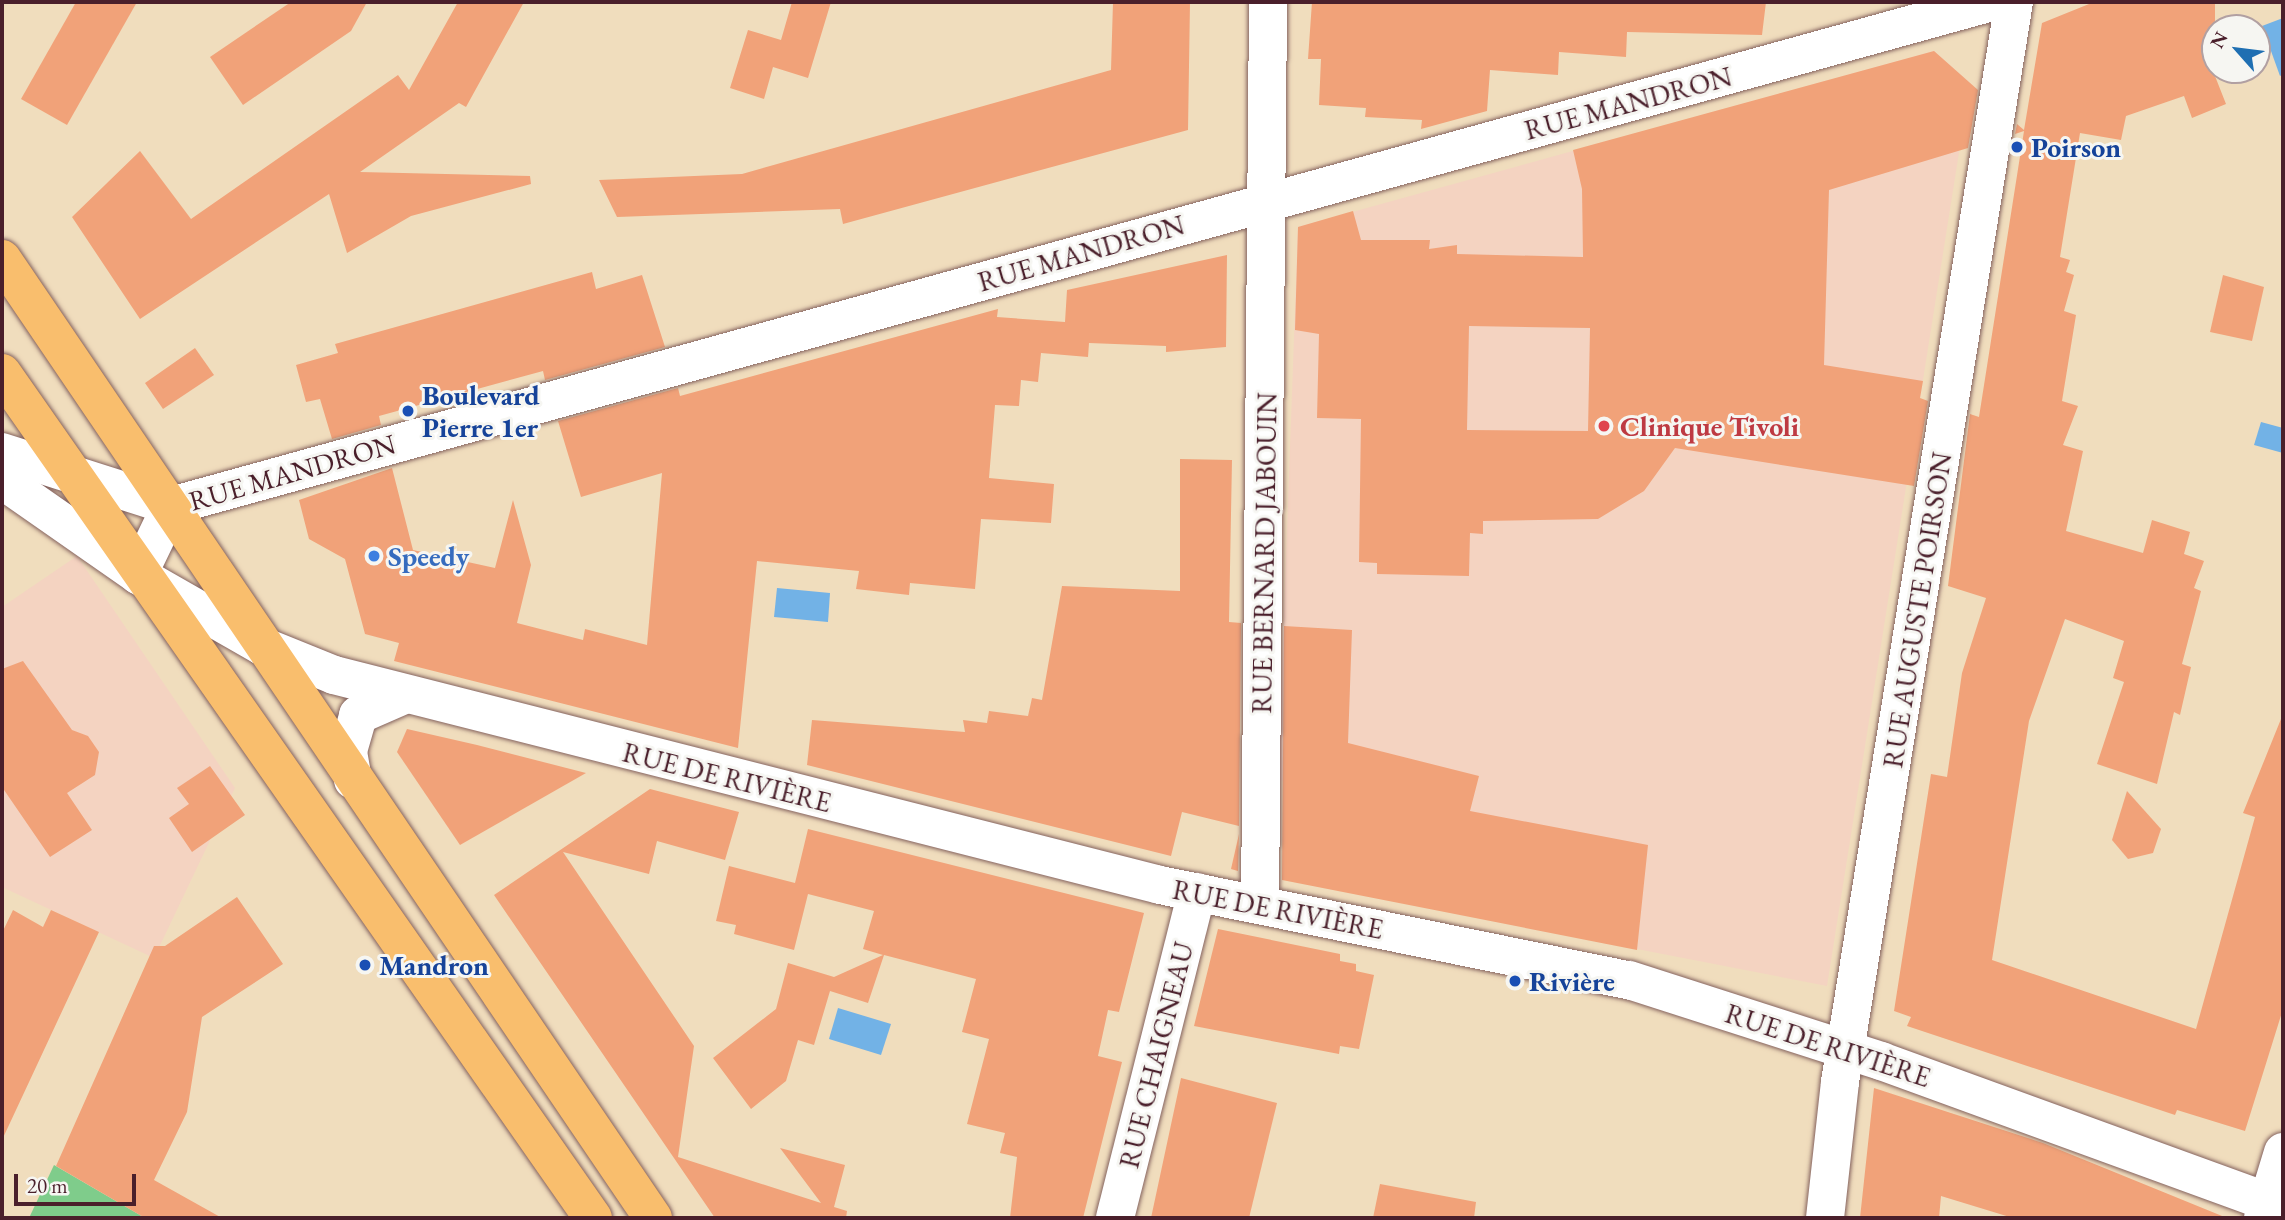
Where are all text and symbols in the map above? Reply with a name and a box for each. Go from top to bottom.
north arrow [2201,14,2271,84]
text: N [2204,27,2233,53]
street label: RUE MANDRON [1521,59,1735,147]
place label: Poirson [2031,130,2121,164]
marker: Poirson [2009,139,2025,155]
street label: RUE MANDRON [974,207,1188,299]
place label: Boulevard Pierre 1er [422,378,540,444]
street label: RUE BERNARD JABOUIN [1244,392,1284,714]
marker: Boulevard Pierre 1er [400,403,416,419]
place label: Clinique Tivoli [1620,409,1799,443]
marker: Clinique Tivoli [1594,416,1614,436]
street label: RUE MANDRON [185,426,399,518]
street label: RUE AUGUSTE POIRSON [1875,450,1959,770]
place label: Speedy [388,539,469,573]
marker: Speedy [366,548,382,564]
street label: RUE DE RIVIÈRE [619,735,835,819]
street label: RUE DE RIVIÈRE [1170,872,1386,946]
street label: RUE CHAIGNEAU [1112,938,1200,1172]
place label: Mandron [379,948,489,982]
marker: Mandron [357,957,373,973]
place label: Rivière [1529,964,1615,998]
marker: Rivière [1507,973,1523,989]
street label: RUE DE RIVIÈRE [1721,996,1935,1094]
scale bar [18,1160,140,1204]
text: 20 m [27,1172,68,1199]

